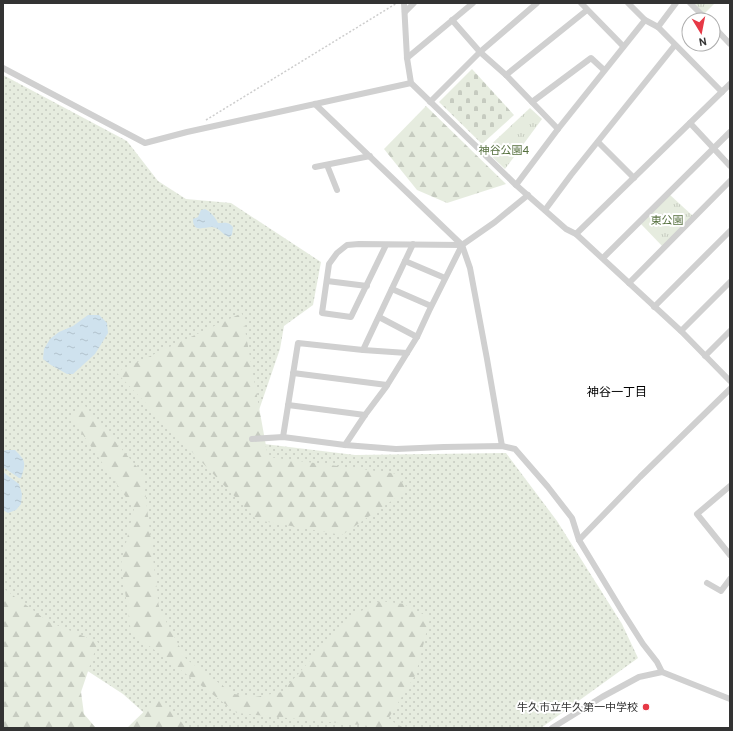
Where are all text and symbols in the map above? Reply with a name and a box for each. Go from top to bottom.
north arrow [681,12,721,52]
text: N [697,33,708,48]
park label: 神谷公園4 [479,144,530,158]
park label: 東公園 [651,214,684,228]
district label: 神谷一丁目 [587,385,647,401]
place label: 牛久市立牛久第一中学校 [517,701,638,715]
marker: 牛久市立牛久第一中学校 [641,702,651,712]

